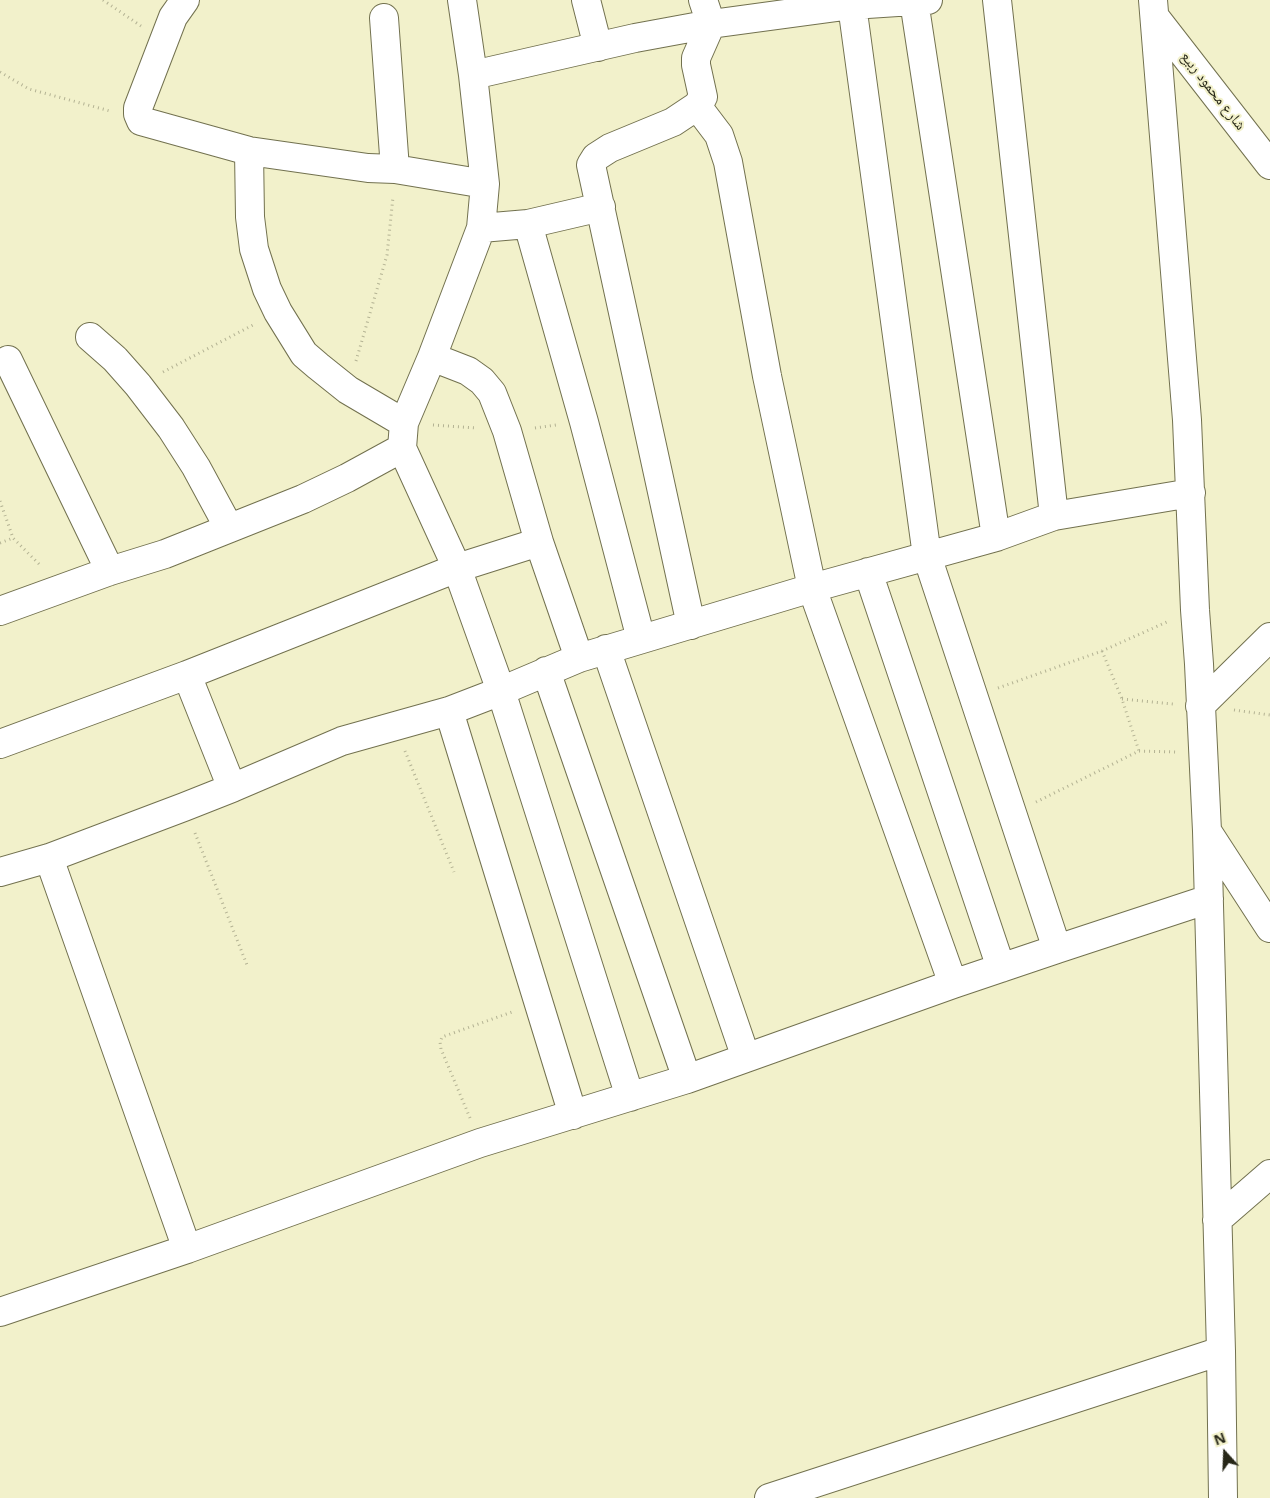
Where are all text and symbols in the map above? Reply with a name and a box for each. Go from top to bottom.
street label: شارع محمود ربيع [1177,48,1249,134]
north arrow [1200,1428,1250,1478]
text: N [1211,1428,1228,1449]

